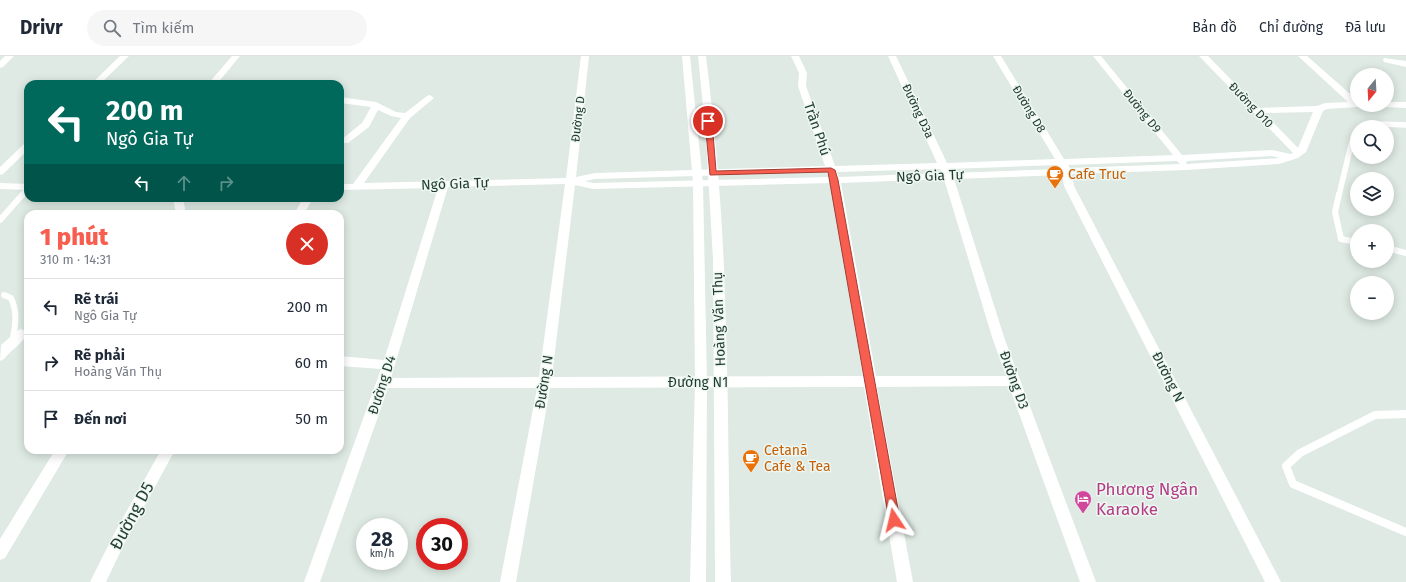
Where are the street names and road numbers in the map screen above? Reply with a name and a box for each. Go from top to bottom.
street label: Đường D10 [1226,79,1276,131]
street label: Đường D3a [899,82,937,140]
street label: Đường D8 [1009,83,1049,136]
street label: Đường D9 [1120,86,1164,136]
street label: Đường D [568,95,588,143]
street label: Trần Phú [800,100,835,158]
street label: Ngô Gia Tự [896,166,965,186]
street label: Ngô Gia Tự [421,174,490,194]
street label: Hoàng Văn Thụ [709,271,729,367]
street label: Đường D3 [996,349,1032,411]
street label: Đường N [1148,349,1188,405]
street label: Đường D4 [364,353,400,417]
street label: Đường N [531,354,557,410]
street label: Đường N1 [668,374,728,391]
street label: Đường D5 [105,478,159,554]

